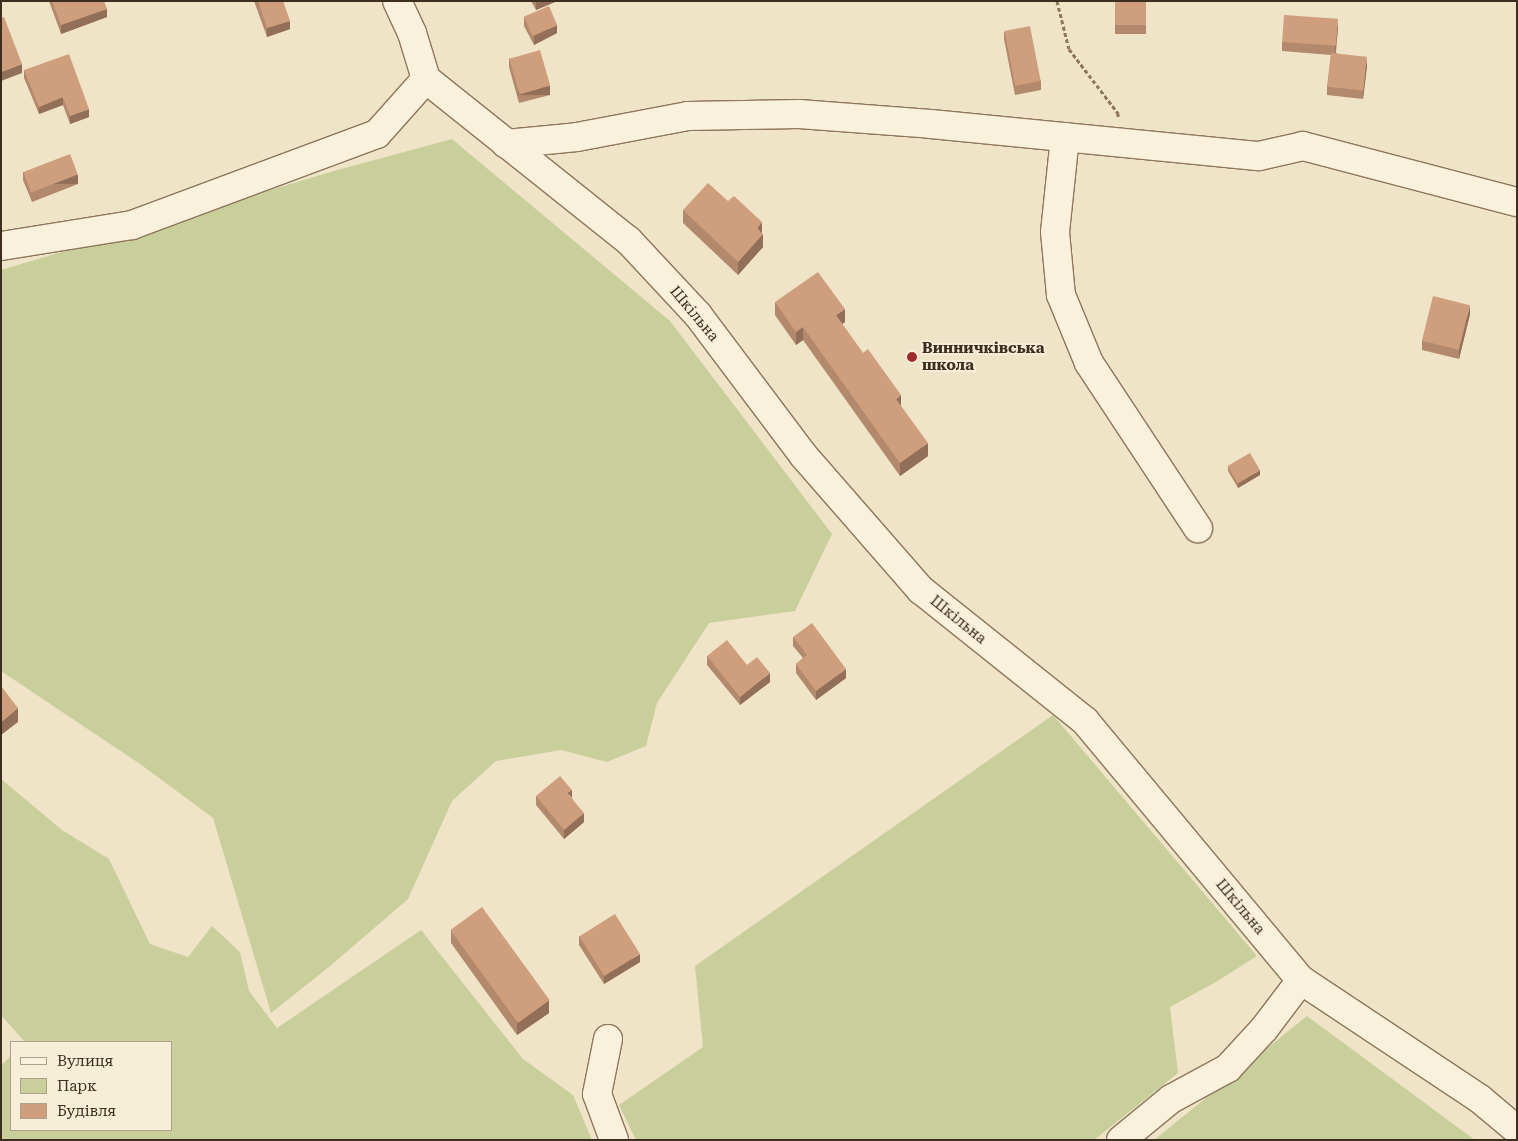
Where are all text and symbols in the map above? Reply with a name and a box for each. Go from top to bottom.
street label: Шкільна [666,283,722,345]
place label: Винничківська школа [922,339,1045,374]
marker: Винничківська школа [906,351,918,363]
street label: Шкільна [926,592,990,648]
street label: Шкільна [1212,876,1268,938]
legend [10,1041,172,1131]
text: Вулиця [57,1052,113,1070]
text: Парк [57,1077,97,1095]
text: Будівля [57,1102,116,1120]

